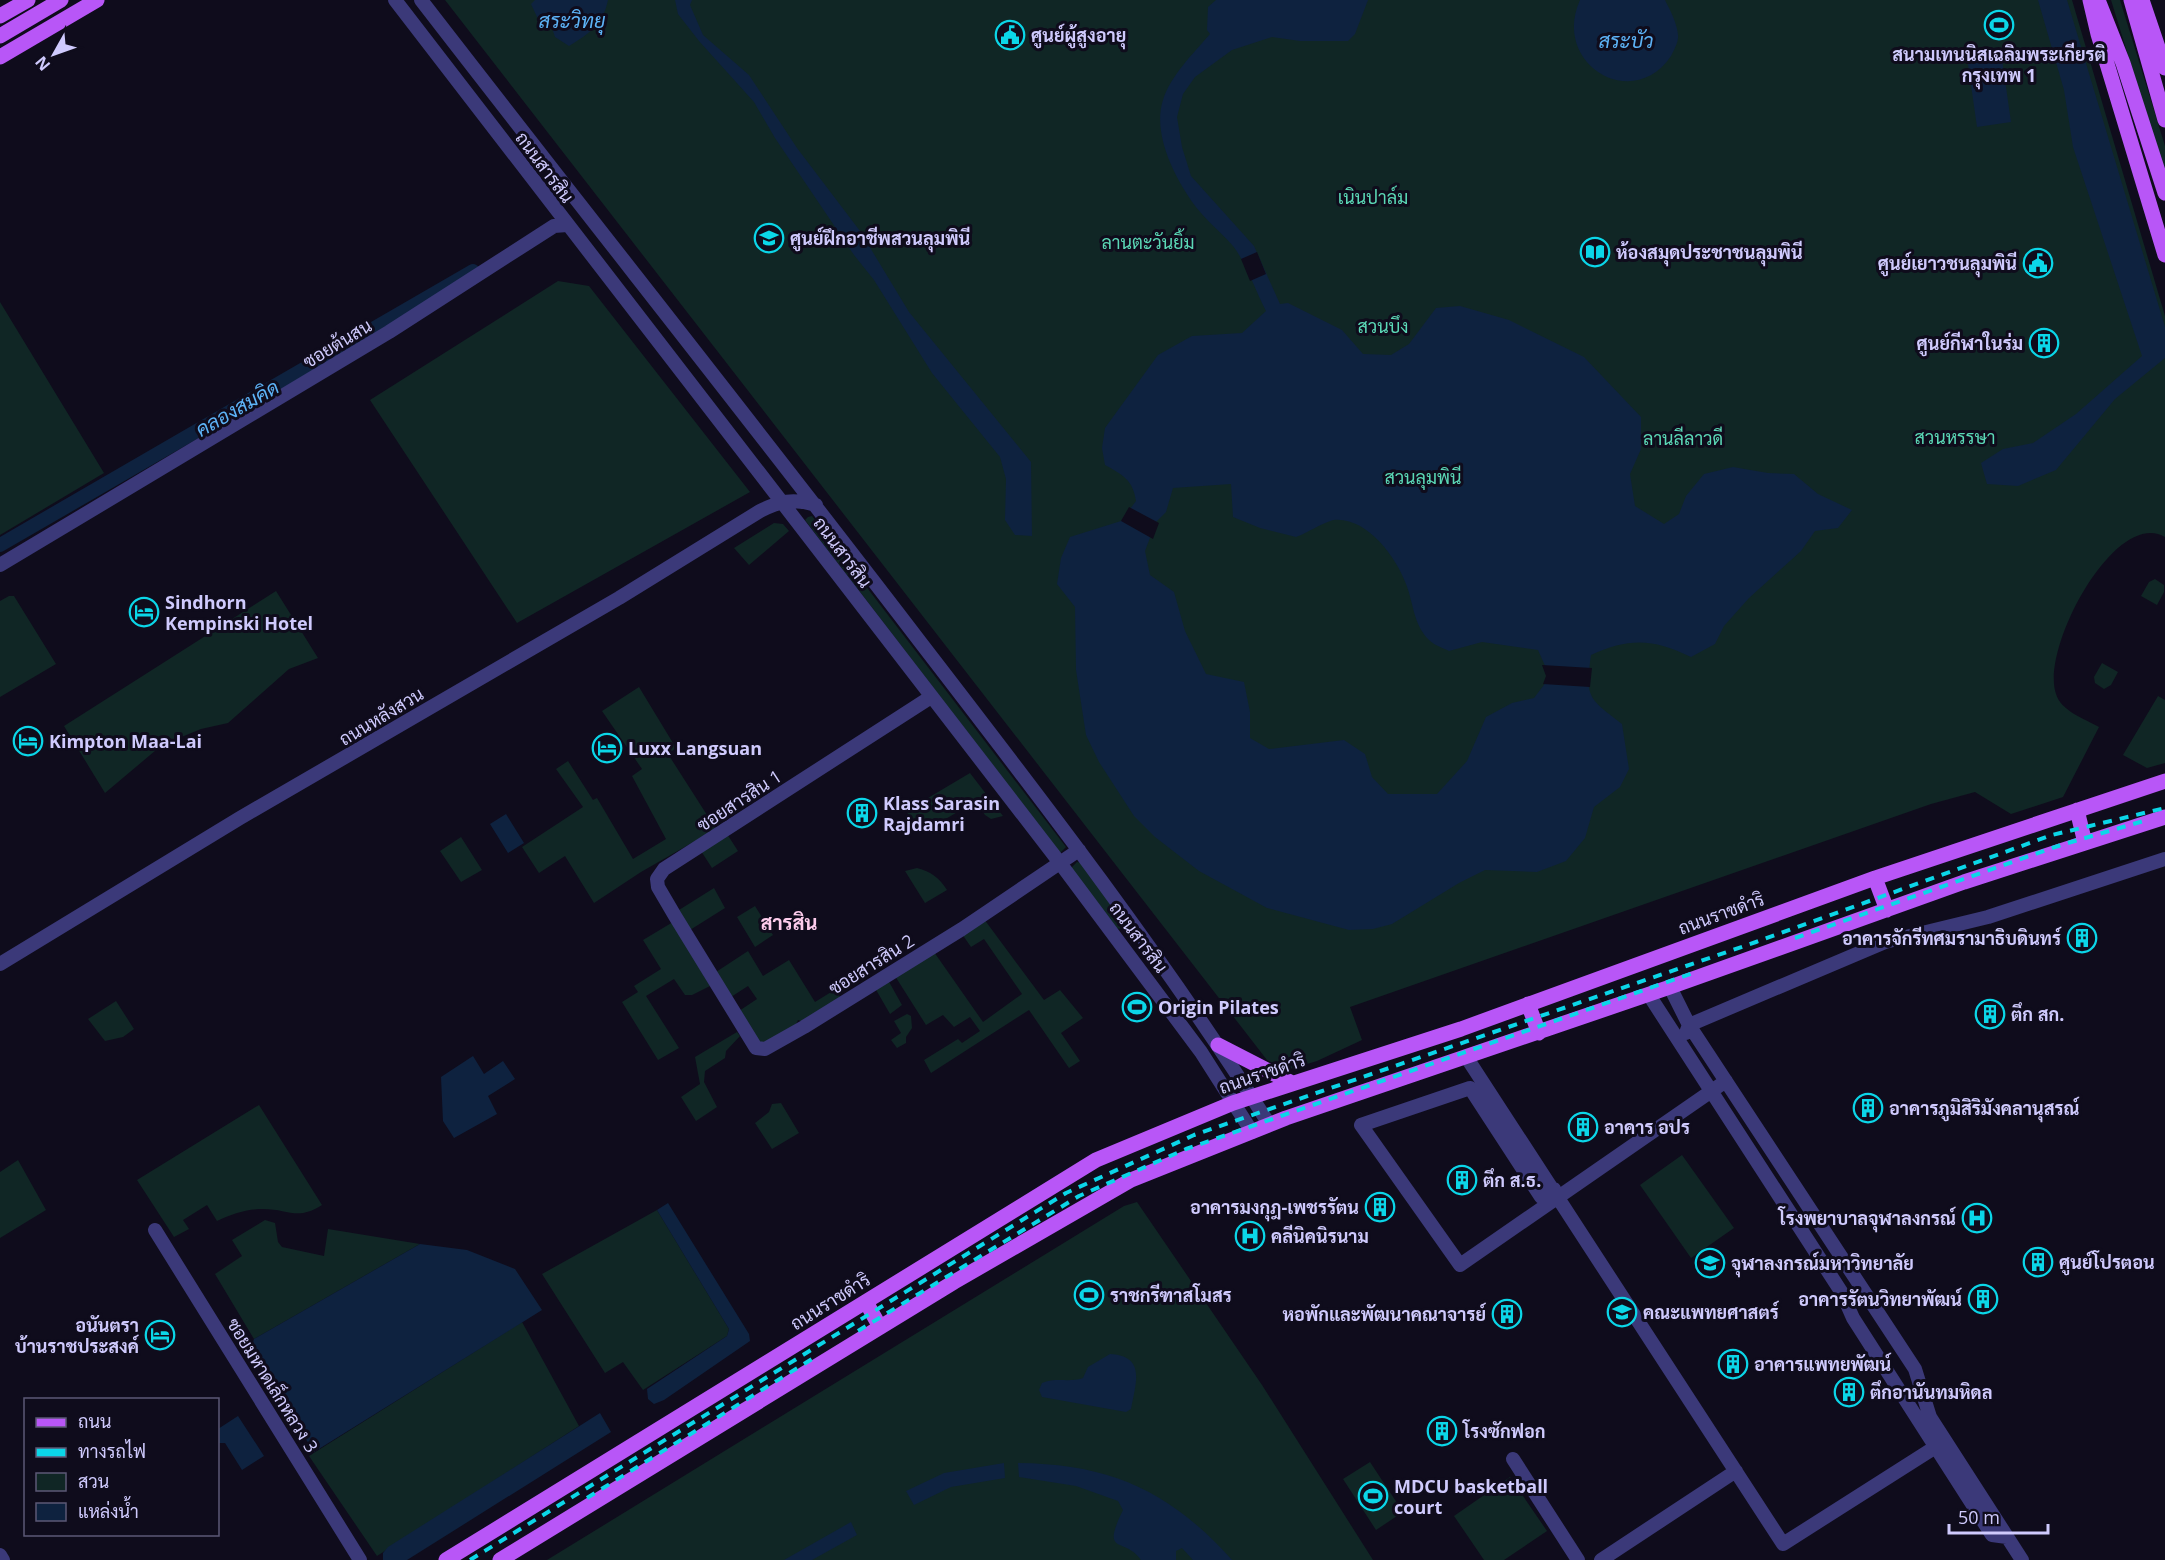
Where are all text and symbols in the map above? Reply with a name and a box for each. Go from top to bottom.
water label: สระวิทยุ [539,7,606,35]
sports icon: สนามเทนนิสเฉลิมพระเกียรติ กรุงเทพ 1 [1983,9,2015,41]
public building icon: ศูนย์ผู้สูงอายุ [994,19,1026,51]
place label: ศูนย์ผู้สูงอายุ [1031,23,1126,50]
north arrow [24,24,84,84]
water label: สระบัว [1598,27,1654,54]
place label: สนามเทนนิสเฉลิมพระเกียรติ กรุงเทพ 1 [1892,42,2106,90]
text: N [30,52,55,76]
street label: ถนนสารสิน [510,127,580,207]
park label: เนินปาล์ม [1338,185,1408,209]
school or university icon: ศูนย์ฝึกอาชีพสวนลุมพินี [753,222,785,254]
place label: ศูนย์ฝึกอาชีพสวนลุมพินี [790,226,970,253]
park label: ลานตะวันยิ้ม [1101,228,1195,254]
library icon: ห้องสมุดประชาชนลุมพินี [1579,236,1611,268]
place label: ห้องสมุดประชาชนลุมพินี [1616,240,1803,267]
public building icon: ศูนย์เยาวชนลุมพินี [2022,247,2054,279]
place label: ศูนย์เยาวชนลุมพินี [1878,251,2017,278]
street label: ซอยต้นสน [298,313,376,373]
park label: สวนบึง [1358,314,1408,338]
building icon: ศูนย์กีฬาในร่ม [2028,327,2060,359]
place label: ศูนย์กีฬาในร่ม [1917,331,2023,357]
water label: คลองสมคิด [190,373,284,443]
park label: สวนหรรษา [1915,425,1995,449]
park label: ลานลีลาวดี [1643,426,1723,450]
park label: สวนลุมพินี [1384,465,1462,490]
street label: ถนนสารสิน [808,512,878,592]
place label: Sindhorn Kempinski Hotel [165,590,313,635]
hotel icon: Sindhorn Kempinski Hotel [128,596,160,628]
street label: ถนนหลังสวน [334,681,428,751]
hotel icon: Kimpton Maa-Lai [12,725,44,757]
place label: Kimpton Maa-Lai [49,729,202,753]
hotel icon: Luxx Langsuan [591,732,623,764]
place label: Luxx Langsuan [628,736,762,760]
street label: ซอยสารสิน 1 [692,764,786,836]
place label: Klass Sarasin Rajdamri [883,791,1000,836]
building icon: Klass Sarasin Rajdamri [846,797,878,829]
street label: ถนนราชดำริ [1675,886,1768,940]
street label: ถนนสารสิน [1104,897,1174,977]
district label: สารสิน [760,909,818,936]
building icon: อาคารจักรีทศมรามาธิบดินทร์ [2066,922,2098,954]
place label: อาคารจักรีทศมรามาธิบดินทร์ [1842,926,2062,950]
street label: ซอยสารสิน 2 [824,928,918,1000]
sports icon: Origin Pilates [1121,991,1153,1023]
place label: Origin Pilates [1158,995,1279,1019]
building icon: ตึก สก. [1974,998,2006,1030]
place label: ตึก สก. [2011,1002,2064,1026]
street label: ถนนราชดำริ [1216,1047,1309,1099]
building icon: อาคารภูมิสิริมังคลานุสรณ์ [1852,1092,1884,1124]
place label: อาคารภูมิสิริมังคลานุสรณ์ [1889,1096,2080,1123]
building icon: อาคาร อปร [1567,1111,1599,1143]
place label: อาคาร อปร [1604,1115,1690,1139]
building icon: ตึก ส.ธ. [1446,1164,1478,1196]
place label: ตึก ส.ธ. [1483,1168,1541,1192]
building icon: อาคารมงกุฎ-เพชรรัตน [1364,1191,1396,1223]
place label: อาคารมงกุฎ-เพชรรัตน [1190,1195,1359,1222]
hospital icon: โรงพยาบาลจุฬาลงกรณ์ [1961,1202,1993,1234]
place label: โรงพยาบาลจุฬาลงกรณ์ [1777,1206,1957,1233]
hospital icon: คลีนิคนิรนาม [1234,1220,1266,1252]
place label: คลีนิคนิรนาม [1271,1224,1369,1248]
building icon: ศูนย์โปรตอน [2022,1246,2054,1278]
school or university icon: จุฬาลงกรณ์มหาวิทยาลัย [1694,1247,1726,1279]
place label: ศูนย์โปรตอน [2059,1250,2155,1276]
place label: จุฬาลงกรณ์มหาวิทยาลัย [1731,1251,1914,1278]
street label: ถนนราชดำริ [786,1267,875,1335]
sports icon: ราชกรีฑาสโมสร [1073,1279,1105,1311]
place label: ราชกรีฑาสโมสร [1110,1283,1232,1307]
building icon: อาคารรัตนวิทยาพัฒน์ [1967,1283,1999,1315]
place label: อาคารรัตนวิทยาพัฒน์ [1798,1287,1963,1311]
school or university icon: คณะแพทยศาสตร์ [1606,1296,1638,1328]
building icon: หอพักและพัฒนาคณาจารย์ [1491,1298,1523,1330]
place label: คณะแพทยศาสตร์ [1643,1300,1780,1324]
place label: หอพักและพัฒนาคณาจารย์ [1283,1302,1487,1326]
place label: อนันตรา บ้านราชประสงค์ [15,1313,140,1358]
street label: ซอยมหาดเล็กหลวง 3 [222,1313,325,1457]
hotel icon: อนันตรา บ้านราชประสงค์ [144,1319,176,1351]
building icon: อาคารแพทยพัฒน์ [1717,1348,1749,1380]
place label: อาคารแพทยพัฒน์ [1754,1352,1892,1376]
building icon: ตึกอานันทมหิดล [1833,1376,1865,1408]
place label: ตึกอานันทมหิดล [1870,1380,1992,1404]
legend [24,1398,219,1536]
text: ถนน [78,1409,111,1433]
building icon: โรงซักฟอก [1426,1415,1458,1447]
place label: โรงซักฟอก [1462,1419,1546,1443]
text: ทางรถไฟ [78,1439,146,1463]
text: สวน [78,1469,109,1493]
place label: MDCU basketball court [1394,1474,1548,1519]
sports icon: MDCU basketball court [1357,1480,1389,1512]
text: แหล่งน้ำ [78,1496,139,1523]
scale bar [1949,1497,2048,1535]
text: 50 m [1958,1505,2000,1529]

